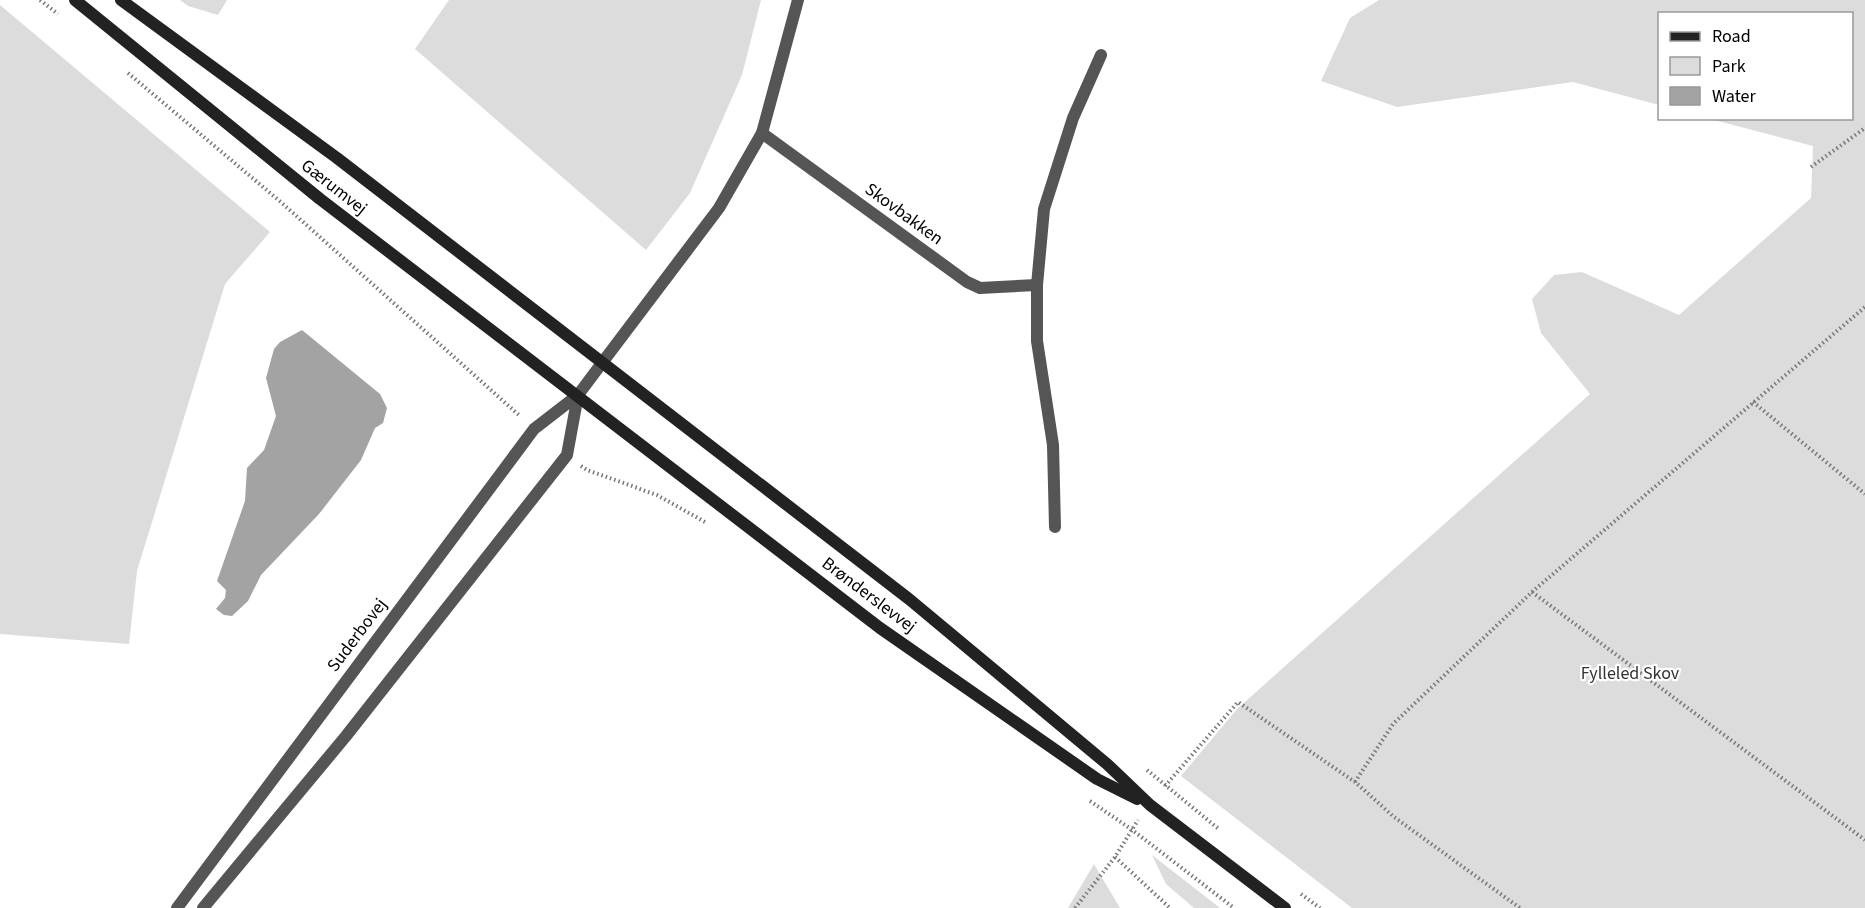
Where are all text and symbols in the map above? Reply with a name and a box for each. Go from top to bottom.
legend [1658,12,1853,120]
text: Road [1712,24,1751,49]
text: Park [1712,54,1746,79]
text: Water [1712,84,1756,109]
street label: Gærumvej [296,153,372,221]
street label: Skovbakken [860,177,948,251]
street label: Brønderslevvej [817,551,921,639]
street label: Suderbovej [321,593,393,677]
park label: Fylleled Skov [1581,661,1680,686]

